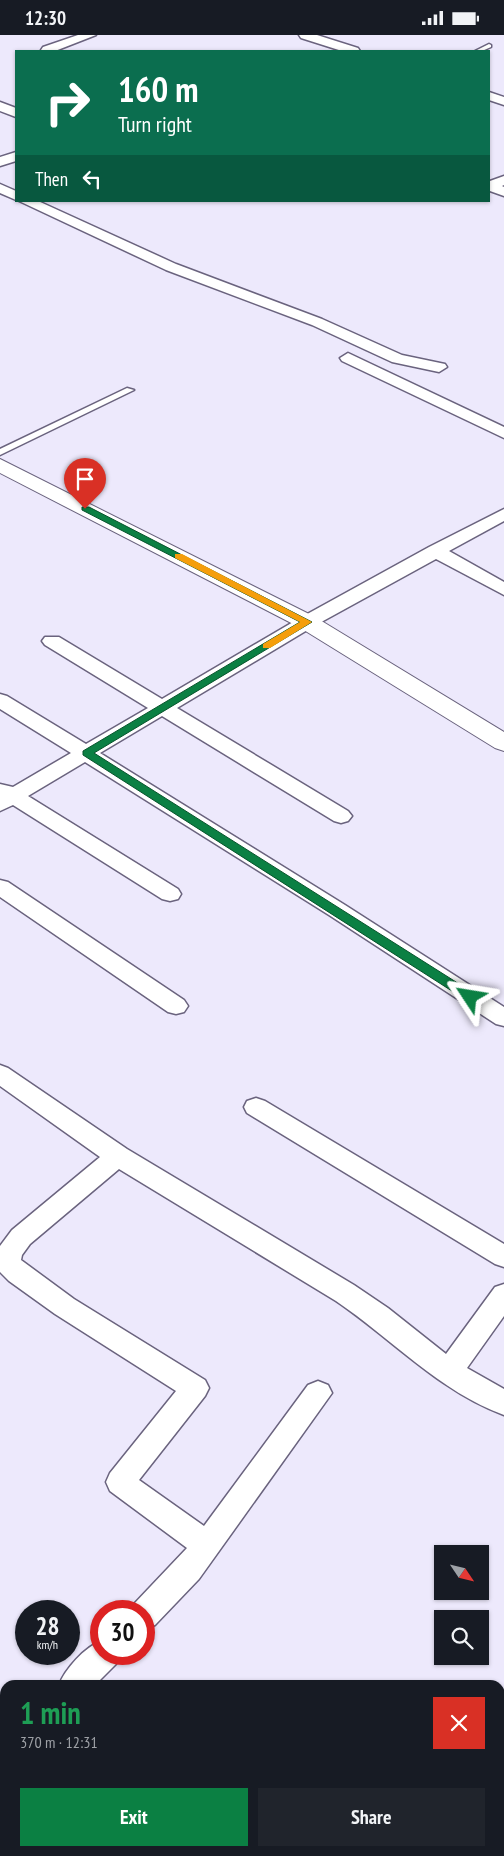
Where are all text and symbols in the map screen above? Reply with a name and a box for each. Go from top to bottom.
text: 12:30 [25,6,66,30]
text: 160 m [118,66,199,112]
icon: right [35,70,100,135]
text: Turn right [118,110,192,138]
icon: left [78,165,106,193]
text: Then [35,167,68,191]
pin [64,458,106,509]
icon: arrive [71,465,99,493]
position arrow [443,970,495,1022]
north arrow [434,1545,489,1600]
map controls [434,1545,489,1665]
speed limit sign: 30 [90,1600,155,1665]
text: 28 [36,1610,59,1642]
button: search [434,1610,489,1665]
text: km/h [37,1637,58,1652]
text: 1 min [20,1693,81,1732]
button: close [433,1697,485,1749]
text: 370 m · 12:31 [20,1732,98,1752]
button: Exit [20,1788,248,1846]
button: Share [258,1788,485,1846]

